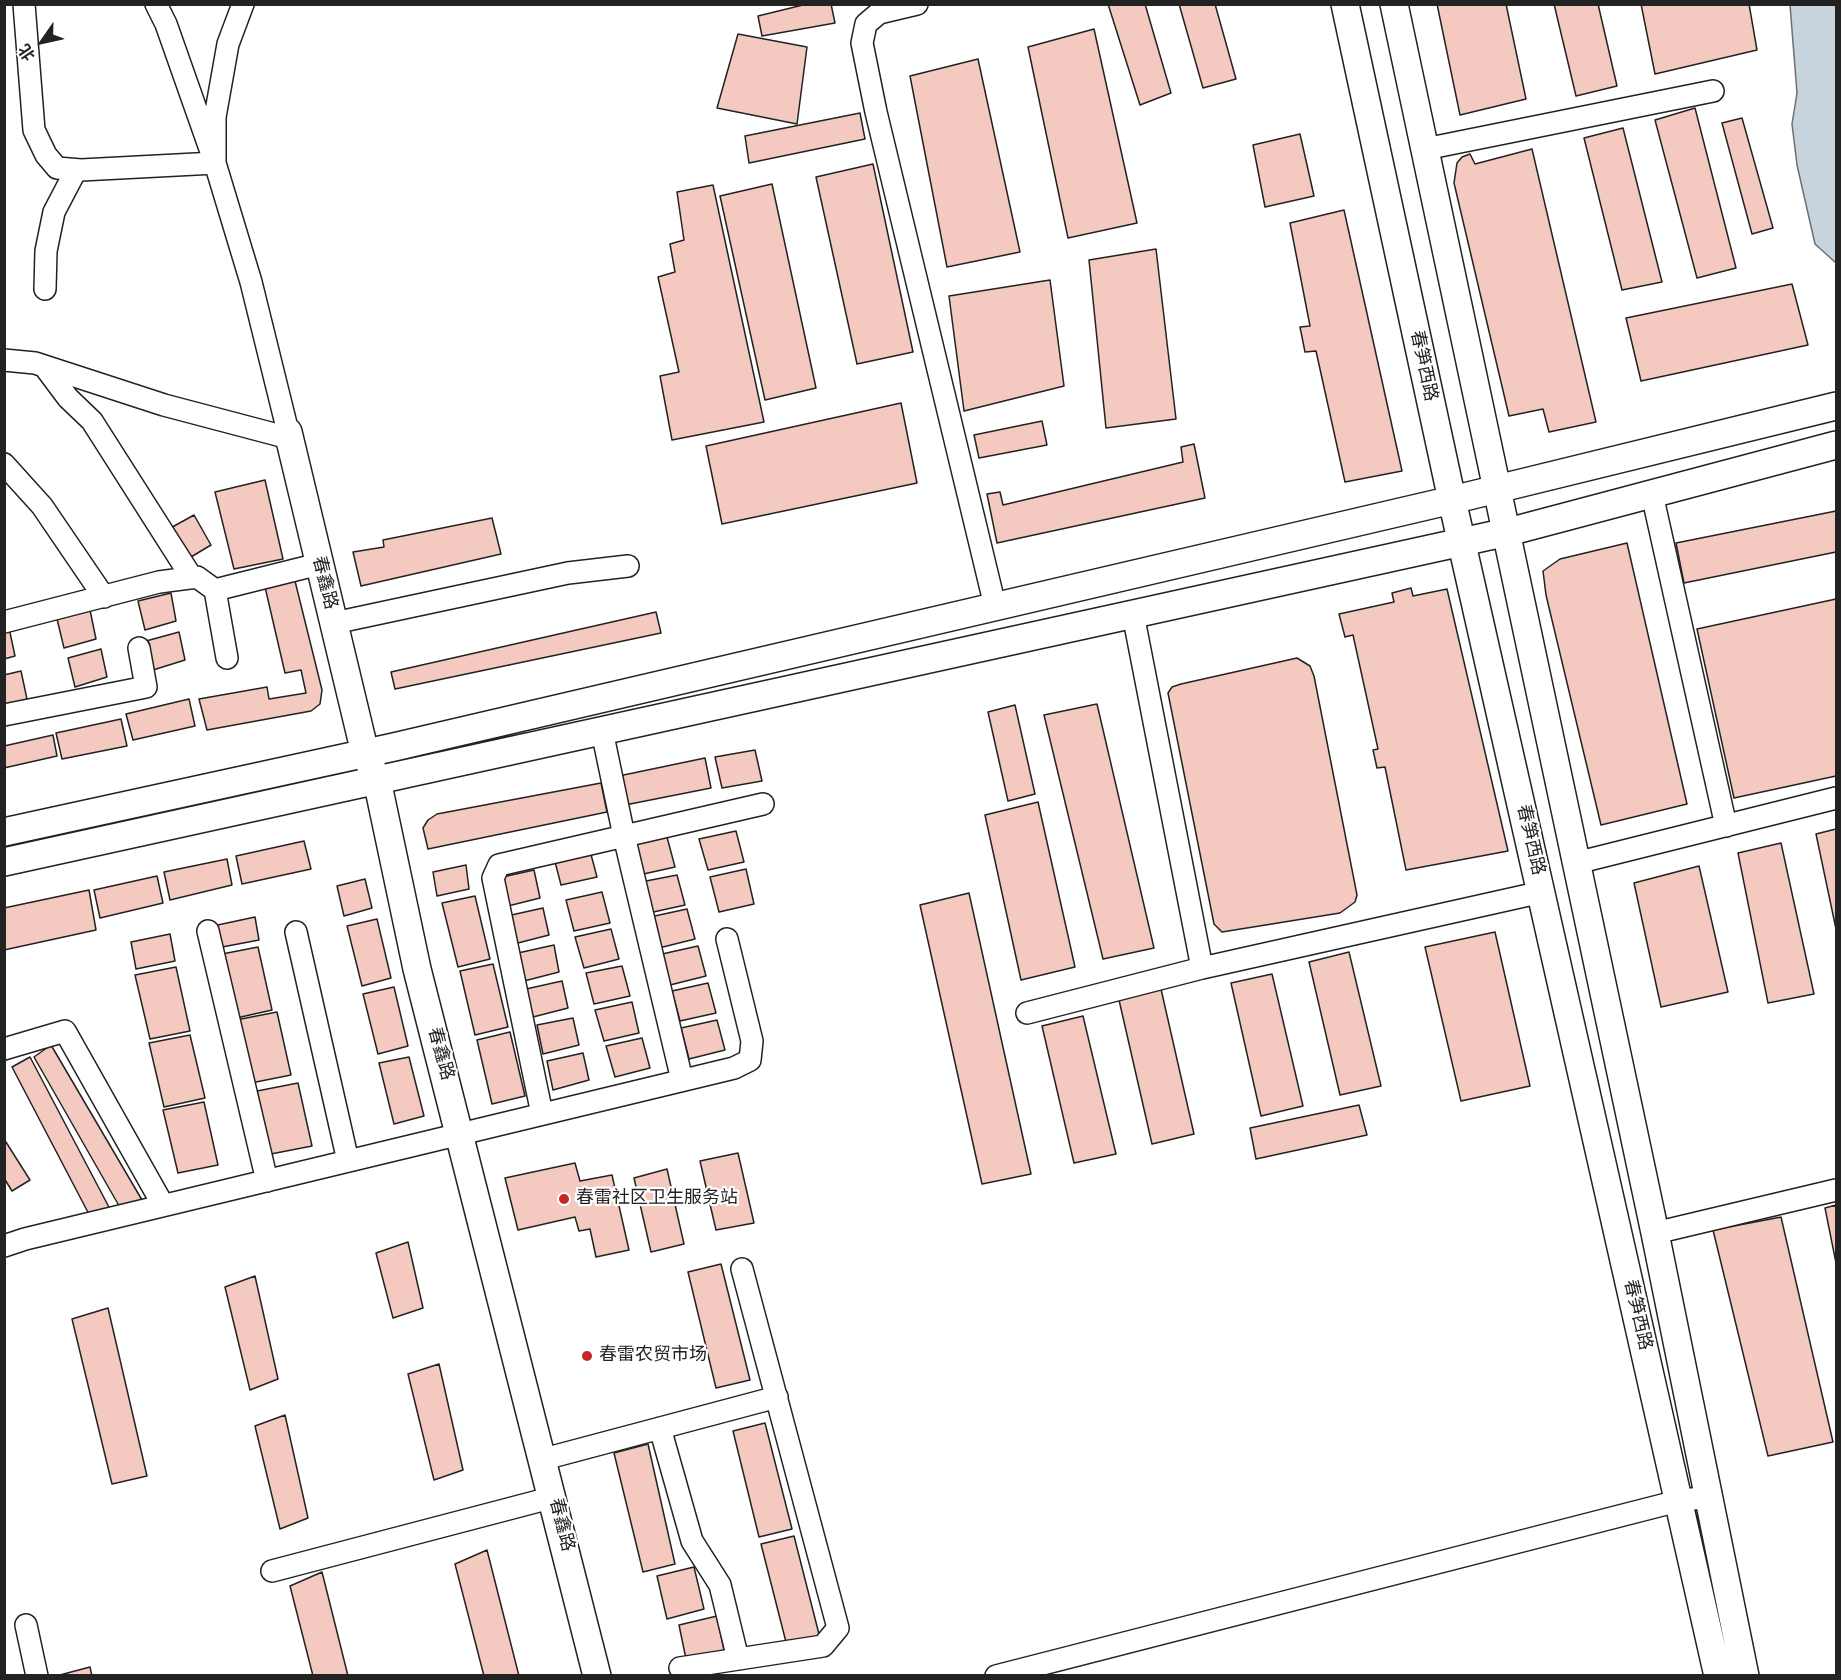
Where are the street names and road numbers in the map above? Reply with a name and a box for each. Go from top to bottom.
street label: 春笋西路 [1405,329,1441,403]
street label: 春鑫路 [307,554,341,612]
street label: 春笋西路 [1511,802,1549,878]
street label: 春鑫路 [423,1025,457,1083]
street label: 春笋西路 [1618,1277,1656,1353]
street label: 春鑫路 [544,1496,578,1554]

